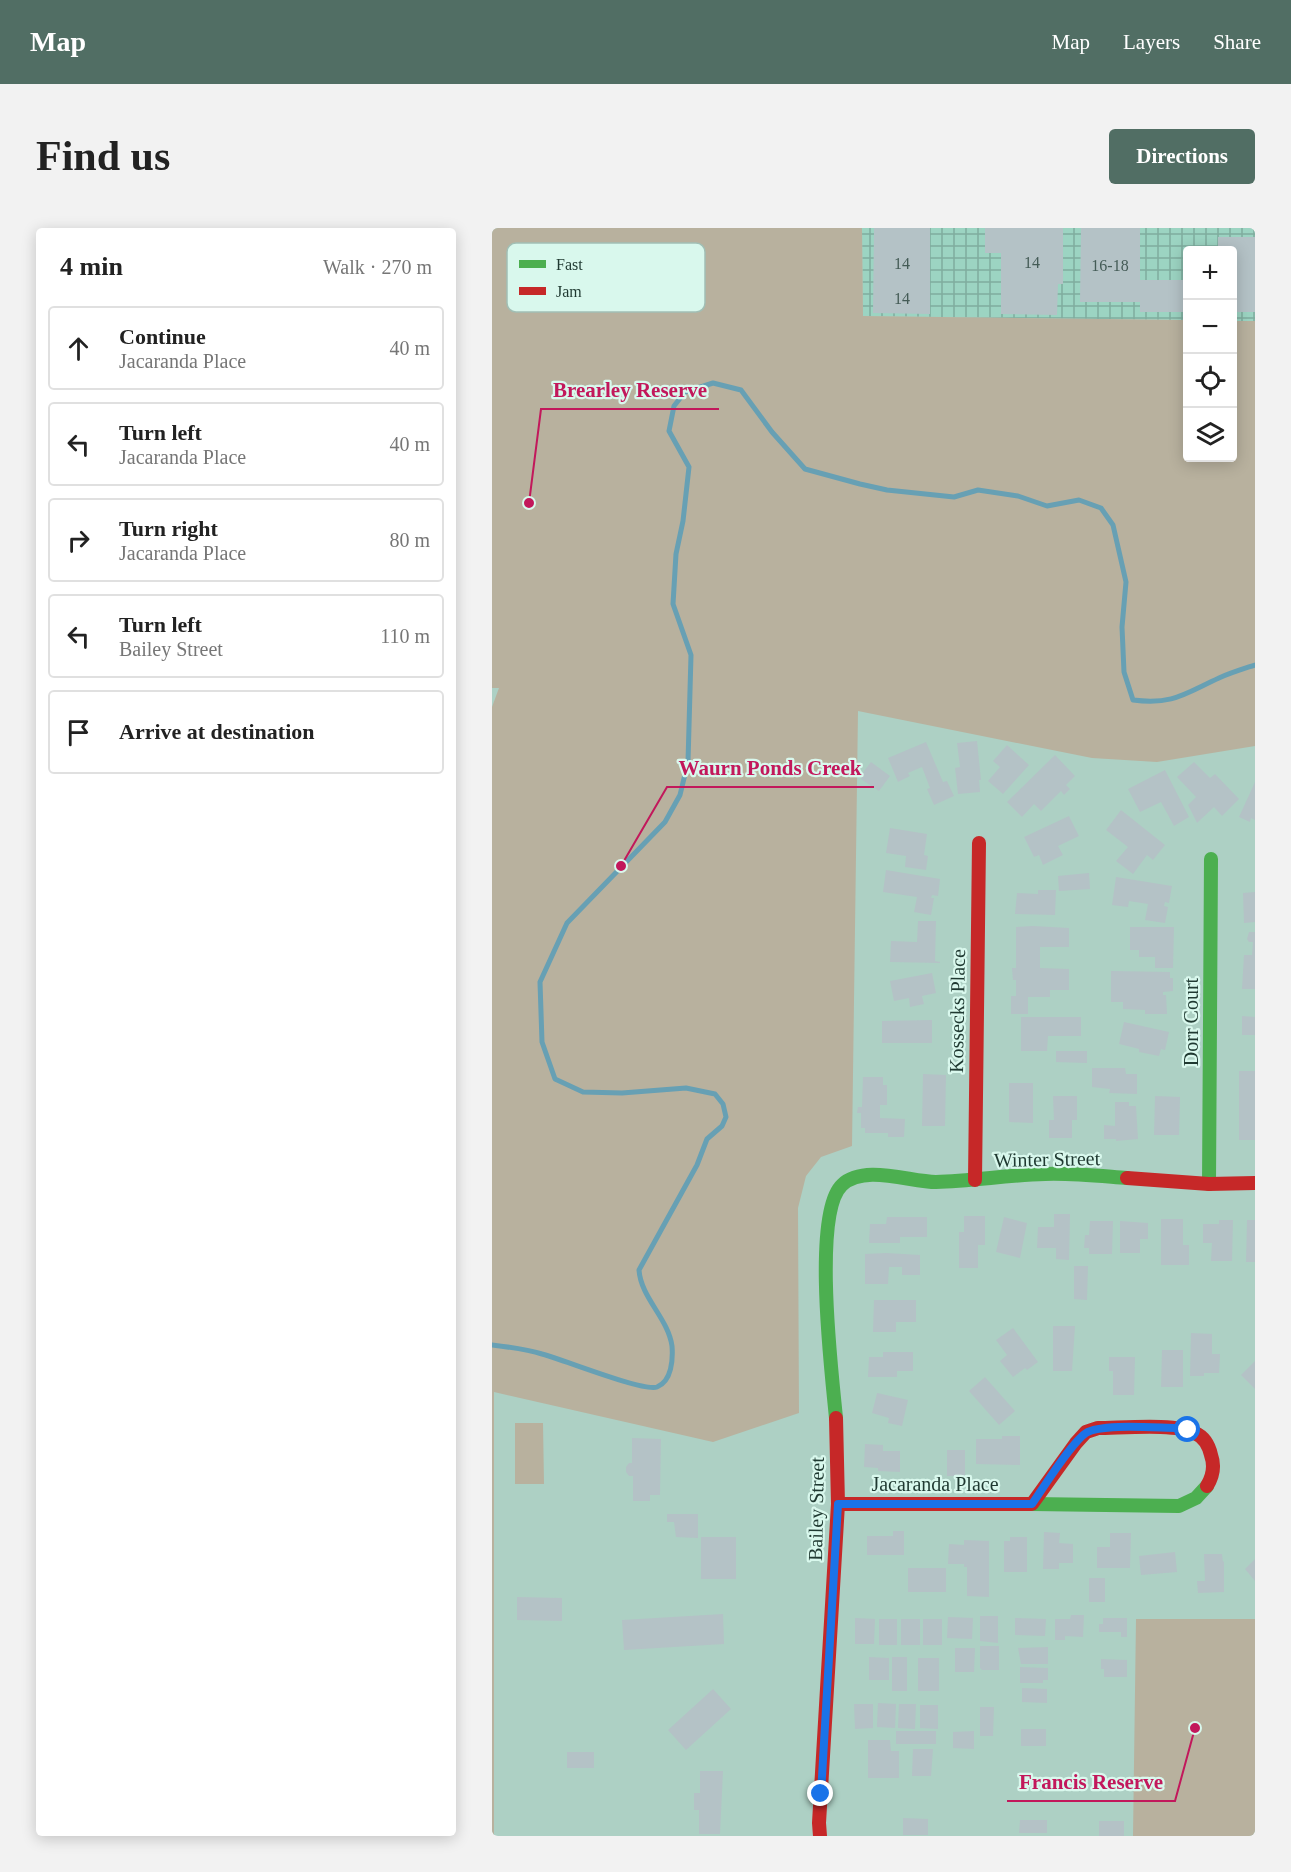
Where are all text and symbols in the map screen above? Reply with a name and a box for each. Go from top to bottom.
text: Map [30,26,86,57]
text: Map [1052,30,1090,54]
text: Layers [1123,30,1180,54]
text: Share [1213,30,1261,54]
button: Directions [1109,129,1255,184]
text: Find us [36,133,170,179]
legend [507,243,705,312]
map controls [1183,246,1237,462]
button: + [1183,246,1237,300]
text: 4 min [60,252,123,281]
house number: 14 [1024,254,1040,271]
house number: 14 [894,255,910,272]
text: Walk · 270 m [323,256,432,278]
text: Fast [556,256,583,273]
house number: 16-18 [1091,257,1129,274]
text: Jam [556,283,582,300]
house number: 14 [894,290,910,307]
button: − [1183,300,1237,354]
text: Continue [119,324,206,349]
icon: ahead [62,332,95,365]
text: 40 m [389,337,430,359]
text: Jacaranda Place [119,350,246,372]
button: locate [1183,354,1237,408]
callout: Brearley Reserve [541,370,719,409]
text: Brearley Reserve [553,378,707,402]
button: layers [1183,408,1237,462]
text: Turn left [119,420,202,445]
icon: left [62,428,95,461]
text: 40 m [389,433,430,455]
text: Jacaranda Place [119,446,246,468]
text: Turn right [119,516,218,541]
icon: right [62,524,95,557]
text: 80 m [389,529,430,551]
text: Jacaranda Place [119,542,246,564]
text: Turn left [119,612,202,637]
icon: left [62,620,95,653]
text: 110 m [380,625,430,647]
text: Bailey Street [119,638,223,660]
icon: arrive [62,716,95,749]
text: Arrive at destination [119,719,315,744]
callout: Waurn Ponds Creek [667,748,874,787]
text: Waurn Ponds Creek [679,756,862,780]
street label: Kossecks Place [945,949,969,1073]
street label: Dorr Court [1180,977,1202,1066]
street label: Winter Street [994,1147,1101,1171]
route start [1174,1416,1200,1442]
street label: Bailey Street [804,1456,829,1561]
street label: Jacaranda Place [871,1473,999,1495]
callout: Francis Reserve [1007,1762,1175,1801]
text: Francis Reserve [1019,1770,1163,1794]
route end [807,1780,833,1806]

